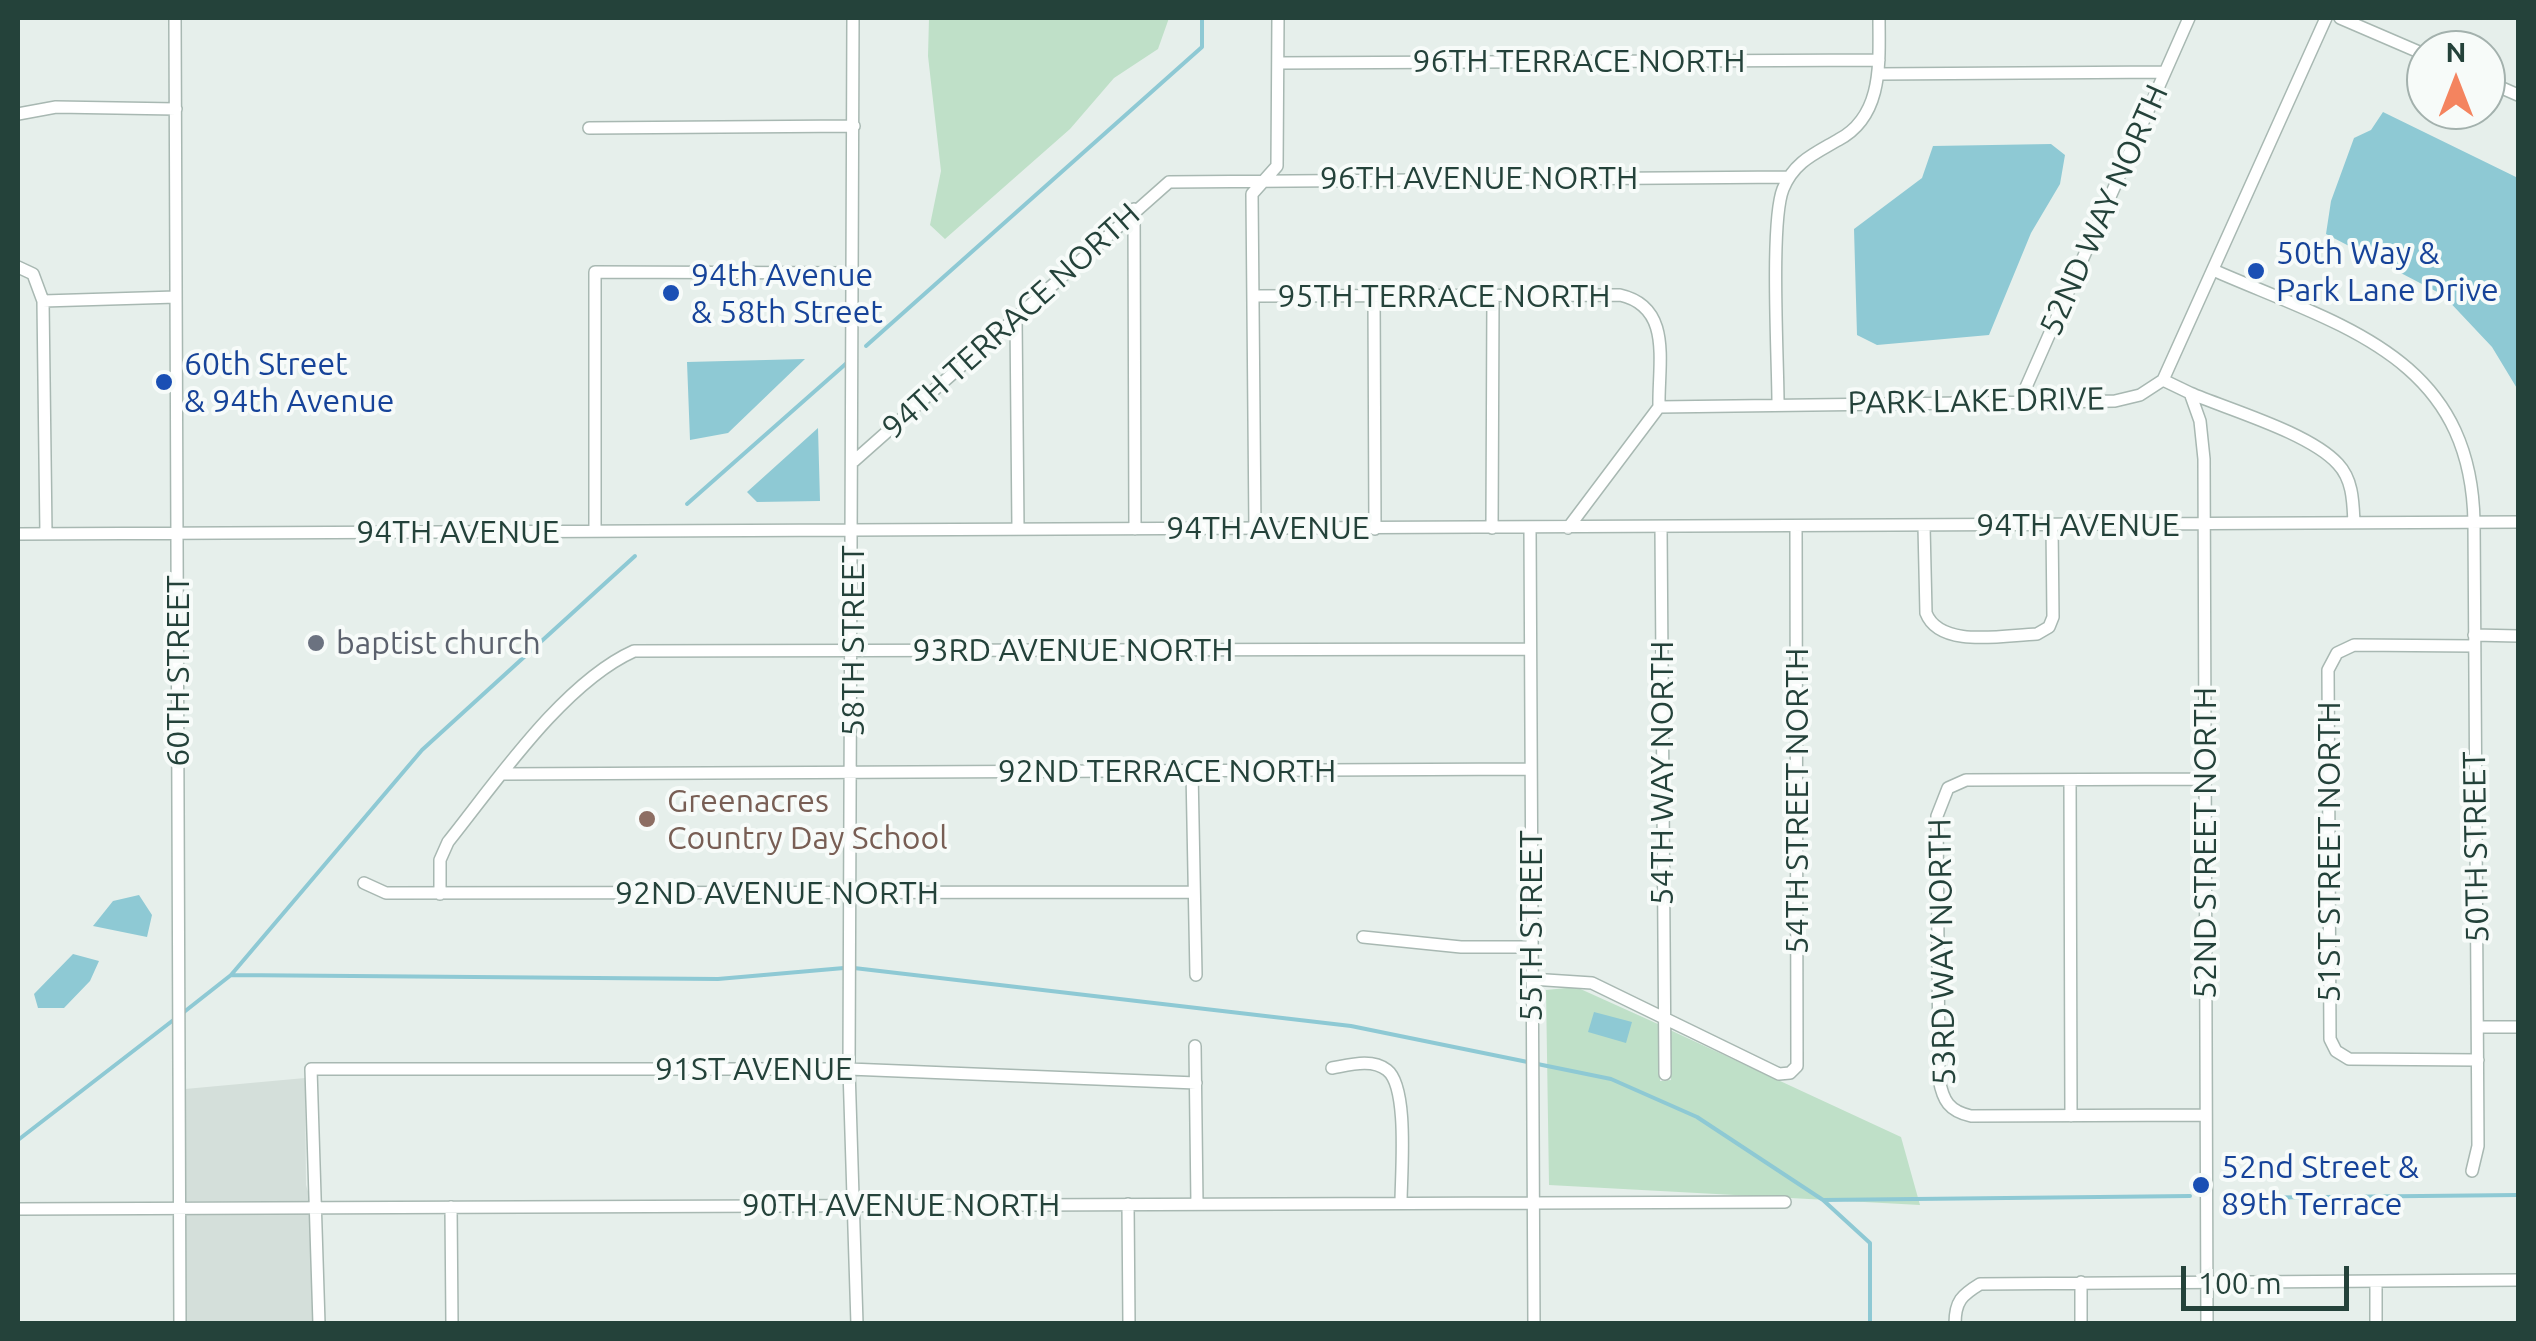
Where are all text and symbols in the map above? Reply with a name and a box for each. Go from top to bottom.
north arrow [2406,30,2506,130]
text: N [2446,36,2466,67]
street label: 96TH TERRACE NORTH [1412,42,1746,80]
street label: 52ND WAY NORTH [2032,79,2176,341]
street label: 96TH AVENUE NORTH [1320,159,1638,197]
street label: 94TH TERRACE NORTH [874,195,1148,447]
place label: 50th Way & Park Lane Drive [2276,234,2499,309]
place label: 94th Avenue & 58th Street [691,256,883,331]
marker: 50th Way & Park Lane Drive [2245,260,2267,282]
street label: 95TH TERRACE NORTH [1277,277,1611,315]
marker: 94th Avenue & 58th Street [660,282,682,304]
place label: 60th Street & 94th Avenue [184,345,394,420]
marker: 60th Street & 94th Avenue [153,371,175,393]
street label: PARK LAKE DRIVE [1847,380,2105,422]
street label: 94TH AVENUE [1976,506,2180,544]
street label: 94TH AVENUE [1166,509,1370,547]
street label: 94TH AVENUE [356,513,560,551]
street label: 58TH STREET [834,545,872,737]
street label: 60TH STREET [159,575,197,767]
place label: baptist church [336,624,541,662]
street label: 93RD AVENUE NORTH [912,631,1234,669]
marker: baptist church [305,632,327,654]
street label: 54TH WAY NORTH [1643,641,1681,905]
street label: 54TH STREET NORTH [1778,648,1816,954]
street label: 52ND STREET NORTH [2186,687,2224,999]
street label: 51ST STREET NORTH [2310,701,2348,1003]
street label: 50TH STREET [2455,751,2497,943]
street label: 92ND TERRACE NORTH [998,752,1336,790]
place label: Greenacres Country Day School [667,782,948,857]
marker: Greenacres Country Day School [636,808,658,830]
street label: 53RD WAY NORTH [1920,818,1964,1086]
street label: 55TH STREET [1512,830,1550,1022]
street label: 92ND AVENUE NORTH [615,874,939,912]
street label: 91ST AVENUE [655,1050,853,1088]
place label: 52nd Street & 89th Terrace [2221,1148,2419,1223]
marker: 52nd Street & 89th Terrace [2190,1174,2212,1196]
street label: 90TH AVENUE NORTH [742,1186,1060,1224]
scale bar [2186,1246,2354,1308]
text: 100 m [2198,1266,2282,1300]

